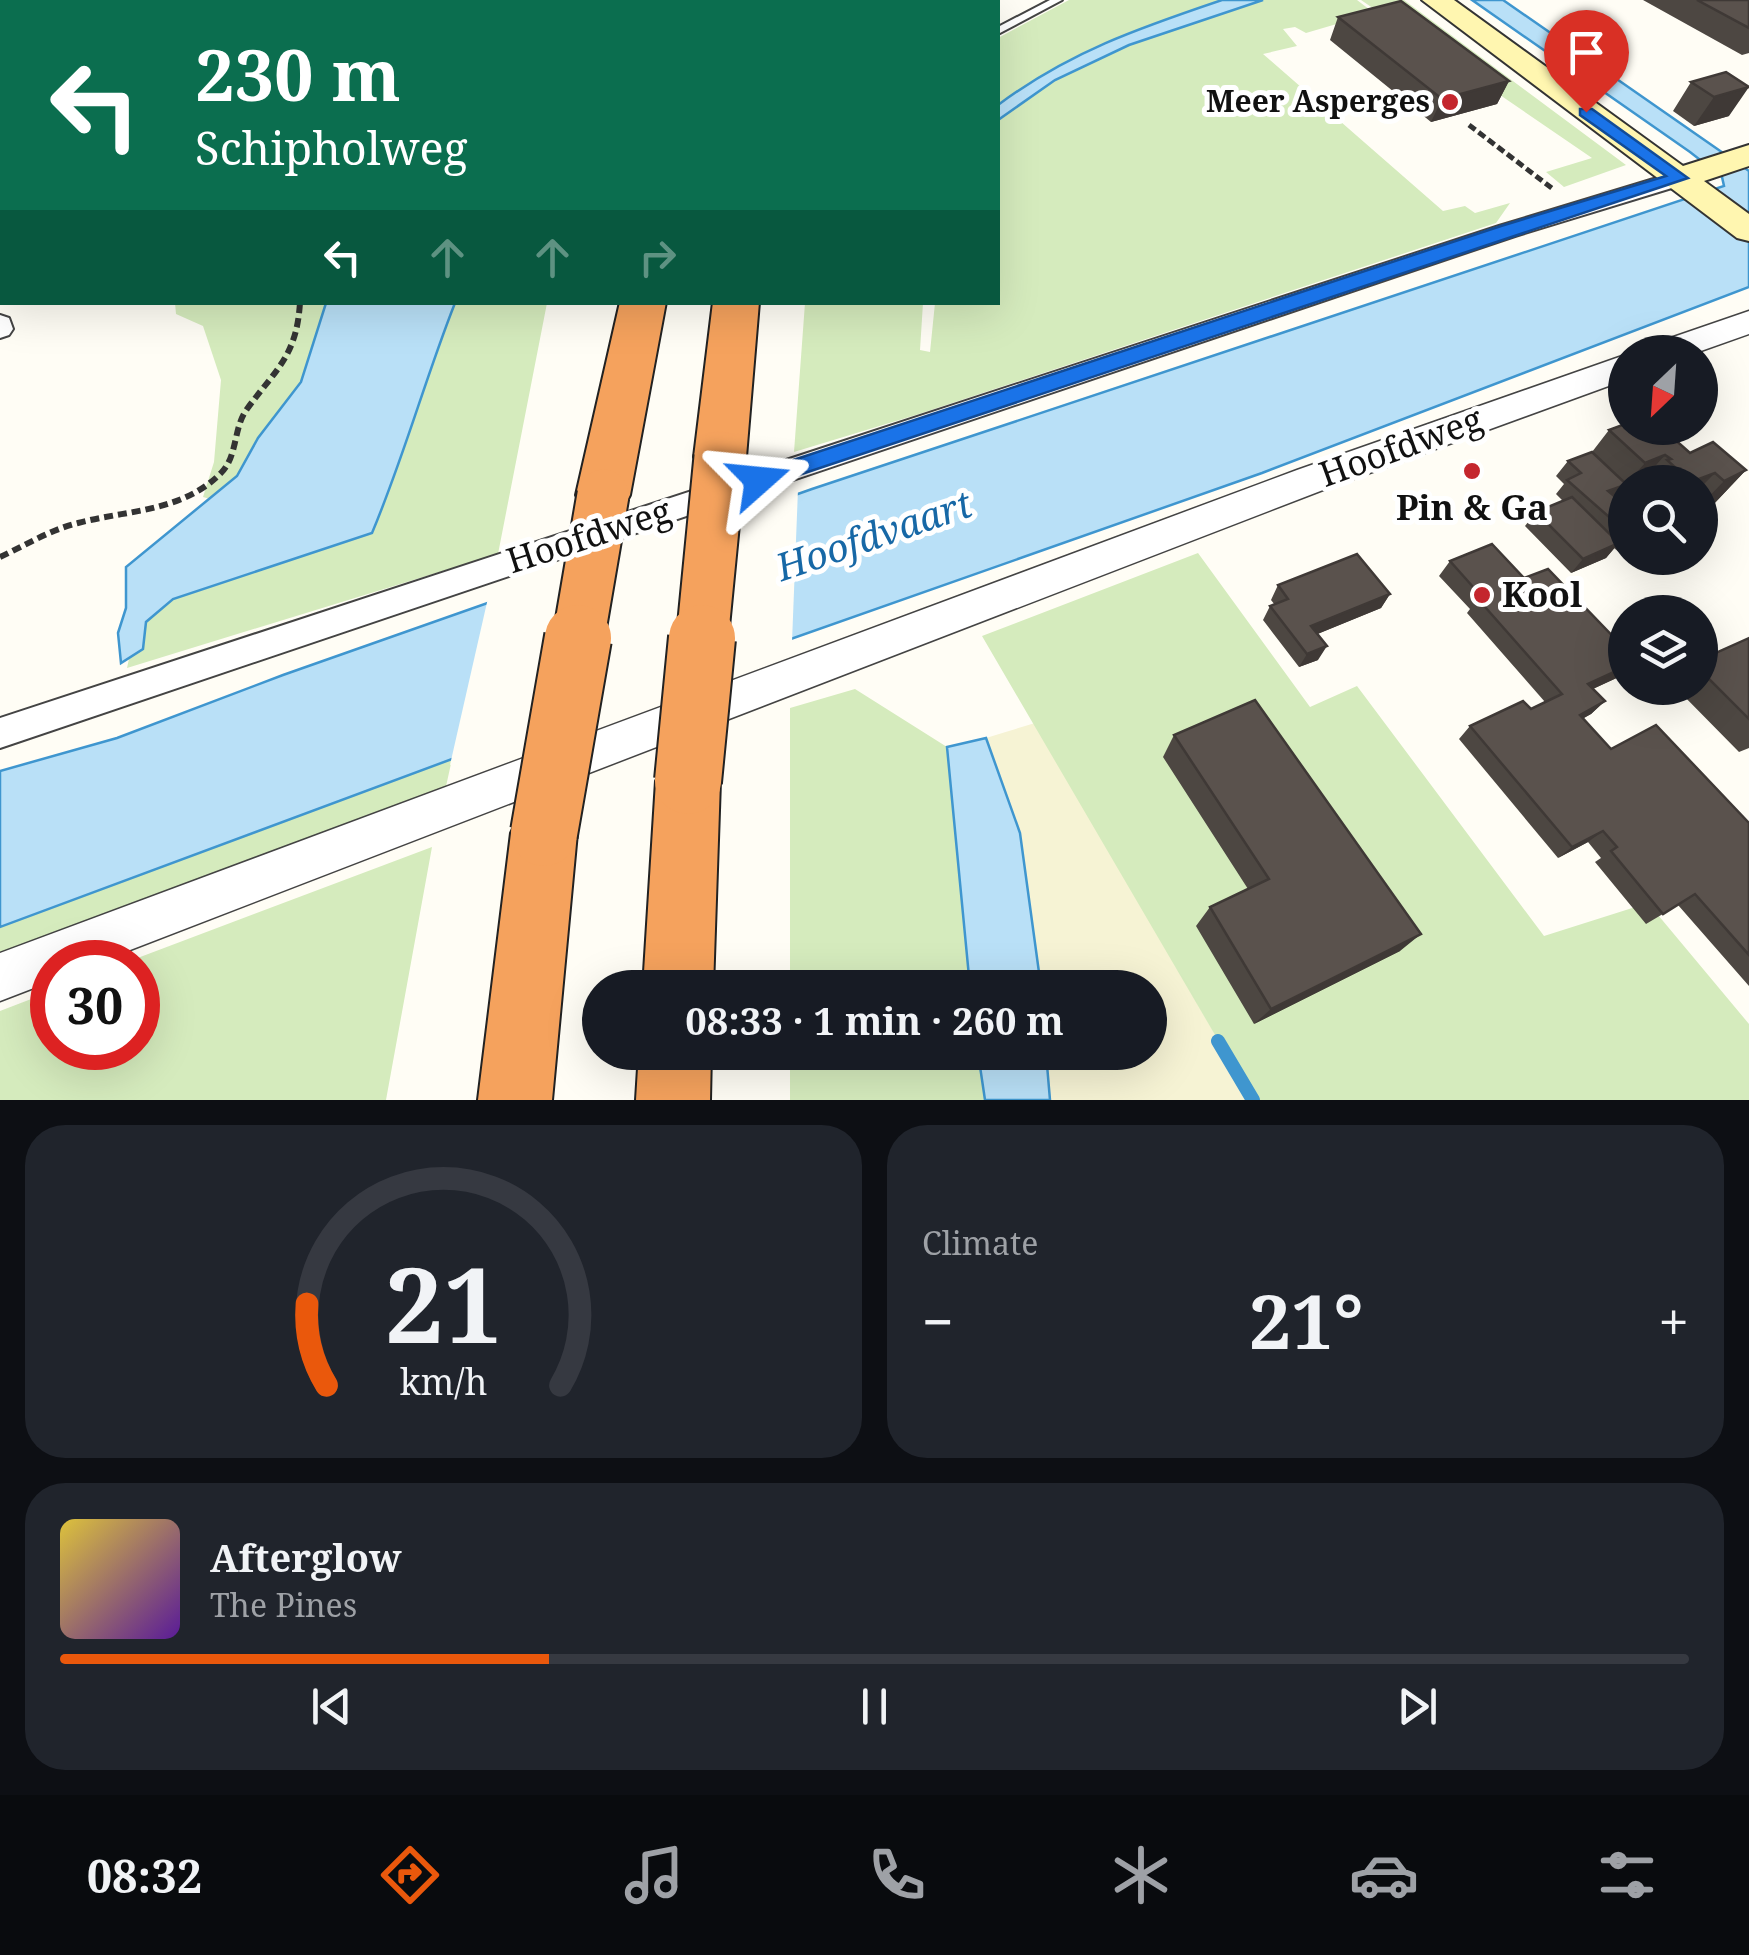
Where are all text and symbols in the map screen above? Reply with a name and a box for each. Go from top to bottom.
pin [1544,10,1629,113]
icon: arrive [1559,25,1614,80]
text: 230 m [195,26,401,122]
icon: left [30,40,160,170]
place label: Meer Asperges [1206,80,1430,121]
marker: Meer Asperges [1439,91,1461,113]
text: Schipholweg [195,117,468,178]
icon: left [315,230,370,285]
icon: ahead [420,230,475,285]
icon: ahead [525,230,580,285]
icon: right [630,230,685,285]
north arrow [1608,335,1718,445]
map controls [1608,335,1718,705]
street label: Hoofdweg [1312,394,1489,497]
position arrow [707,428,811,532]
marker: Pin & Ga [1461,460,1483,482]
button: search [1608,465,1718,575]
water label: Hoofdvaart [767,476,979,592]
place label: Pin & Ga [1396,483,1548,530]
street label: Hoofdweg [500,486,677,583]
place label: Kool [1502,570,1582,617]
marker: Kool [1471,584,1493,606]
button: layers [1608,595,1718,705]
speed limit sign: 30 [30,940,160,1070]
text: 08:33 · 1 min · 260 m [685,994,1064,1046]
text: Climate [922,1221,1038,1264]
text: 21 [385,1232,502,1373]
text: 21° [1249,1269,1363,1371]
text: − [922,1283,954,1358]
text: + [1658,1283,1689,1358]
text: km/h [400,1357,487,1405]
text: Afterglow [210,1531,402,1583]
text: The Pines [210,1583,357,1626]
icon: previous [304,1679,359,1734]
icon: pause [847,1679,902,1734]
icon: next [1390,1679,1445,1734]
icon: directions [375,1840,445,1910]
icon: music [619,1840,689,1910]
icon: phone [862,1840,932,1910]
icon: climate [1106,1840,1176,1910]
icon: car [1349,1840,1419,1910]
icon: filters [1592,1840,1662,1910]
text: 08:32 [87,1845,202,1906]

